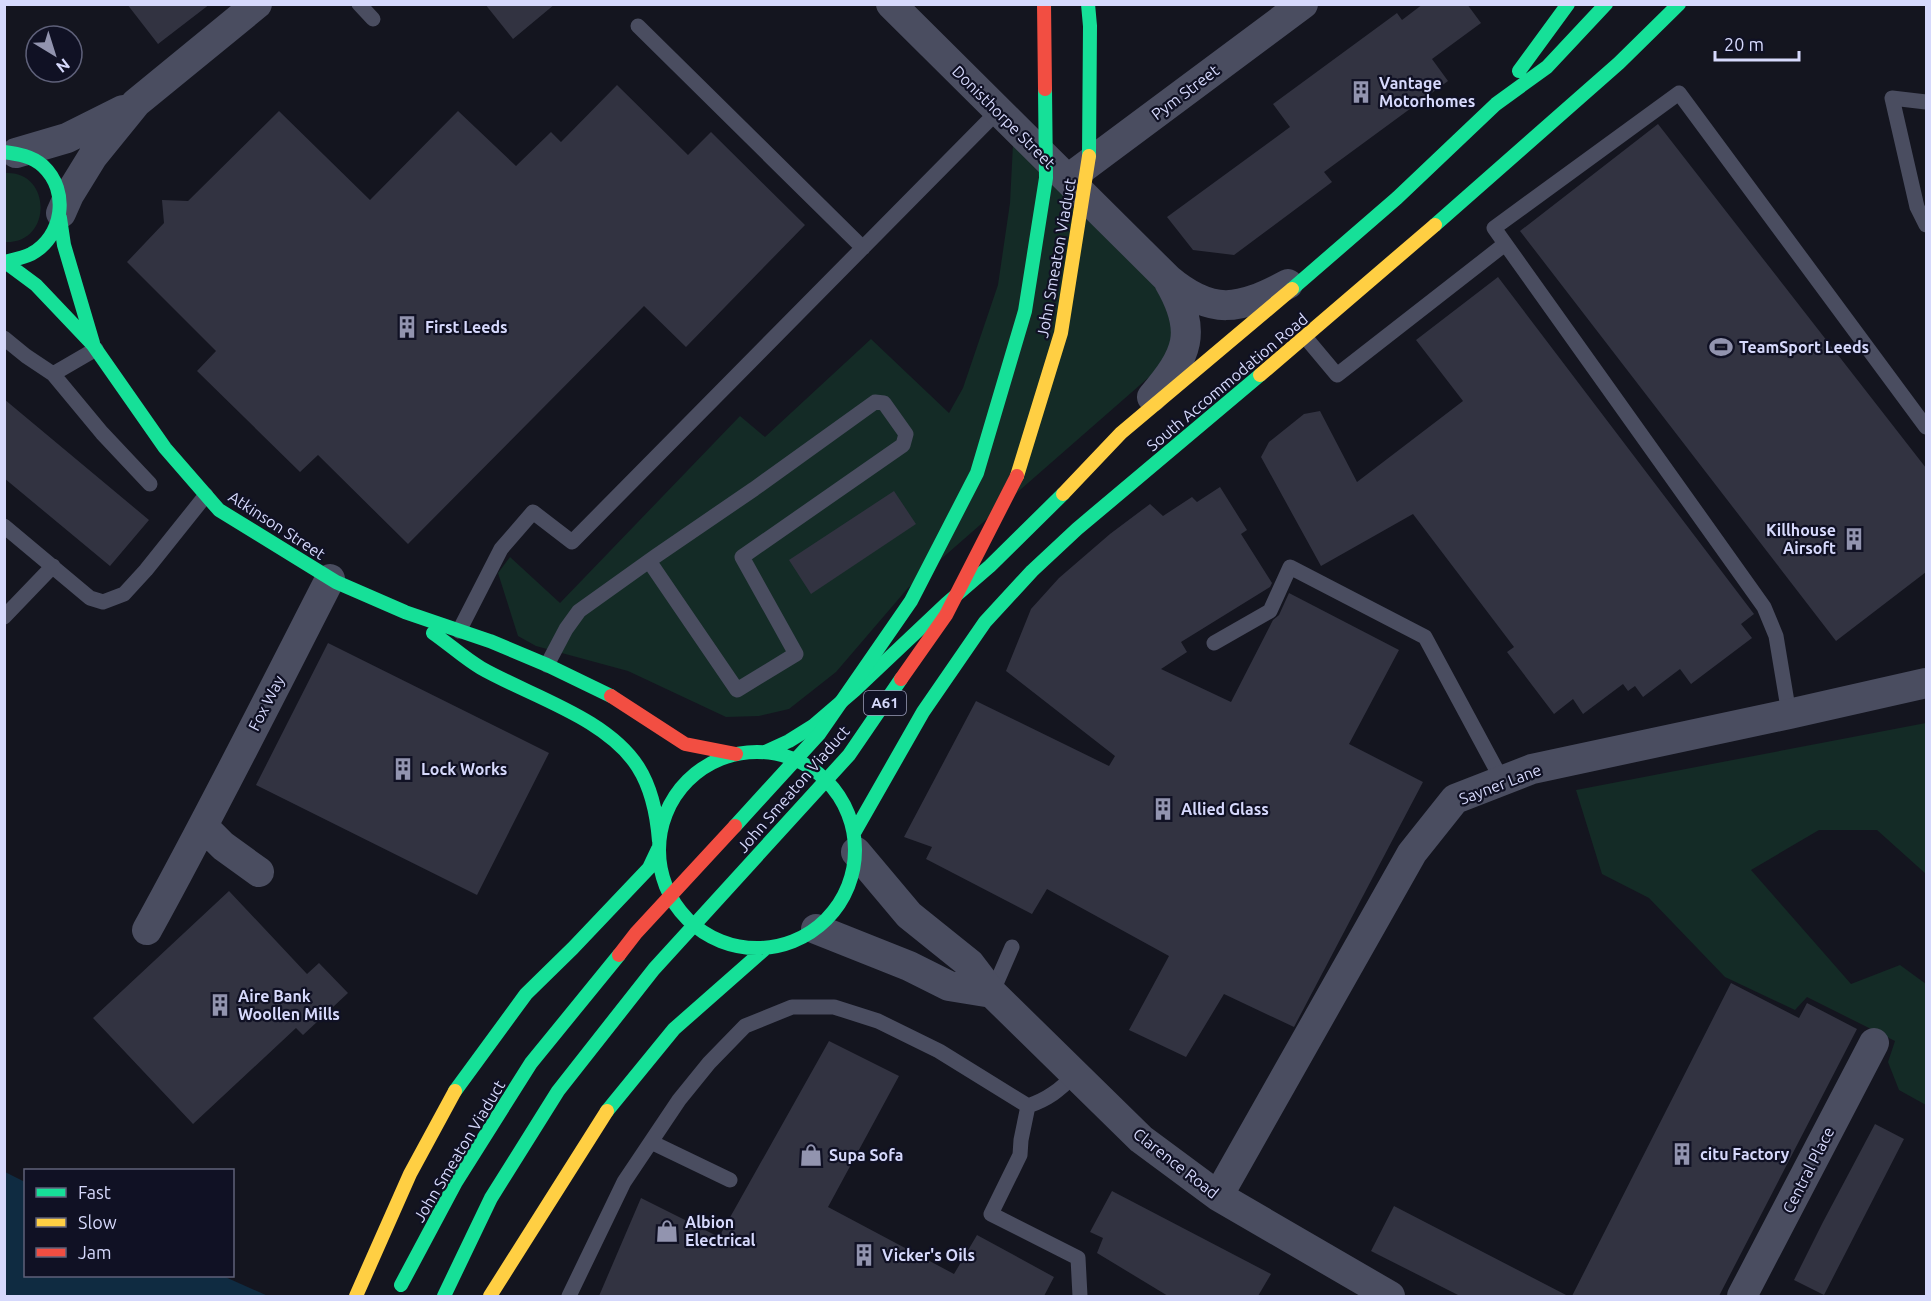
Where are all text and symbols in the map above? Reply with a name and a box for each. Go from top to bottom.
north arrow [24,24,84,84]
scale bar [1715,24,1799,62]
text: 20 m [1724,34,1764,54]
text: N [53,55,73,77]
street label: Pym Street [1148,60,1223,123]
street label: Donisthorpe Street [949,62,1060,173]
place label: Vantage Motorhomes [1379,74,1475,110]
building icon: Vantage Motorhomes [1348,79,1374,105]
street label: John Smeaton Viaduct [1033,176,1079,339]
street label: South Accommodation Road [1143,309,1311,455]
building icon: First Leeds [394,314,420,340]
place label: First Leeds [425,318,508,336]
sports icon: TeamSport Leeds [1708,334,1734,360]
place label: TeamSport Leeds [1739,338,1869,356]
street label: Atkinson Street [225,487,329,563]
place label: Killhouse Airsoft [1766,521,1836,557]
building icon: Killhouse Airsoft [1841,526,1867,552]
street label: Fox Way [244,672,288,734]
road number: A61 [864,691,906,715]
street label: John Smeaton Viaduct [733,721,853,856]
building icon: Lock Works [390,756,416,782]
place label: Lock Works [421,760,507,778]
street label: Sayner Lane [1456,760,1544,808]
building icon: Allied Glass [1150,796,1176,822]
place label: Allied Glass [1181,800,1269,818]
place label: Aire Bank Woollen Mills [238,987,340,1023]
building icon: Aire Bank Woollen Mills [207,992,233,1018]
street label: John Smeaton Viaduct [410,1076,509,1225]
street label: Clarence Road [1130,1124,1222,1202]
street label: Central Place [1779,1124,1837,1216]
building icon: citu Factory [1669,1141,1695,1167]
shop icon: Supa Sofa [798,1142,824,1168]
place label: citu Factory [1700,1145,1790,1163]
place label: Supa Sofa [829,1146,903,1164]
legend [24,1169,234,1277]
text: Fast [78,1182,111,1202]
text: Slow [78,1212,117,1232]
place label: Albion Electrical [685,1213,756,1249]
shop icon: Albion Electrical [654,1218,680,1244]
text: Jam [78,1242,112,1262]
building icon: Vicker's Oils [851,1242,877,1268]
place label: Vicker's Oils [882,1246,975,1264]

